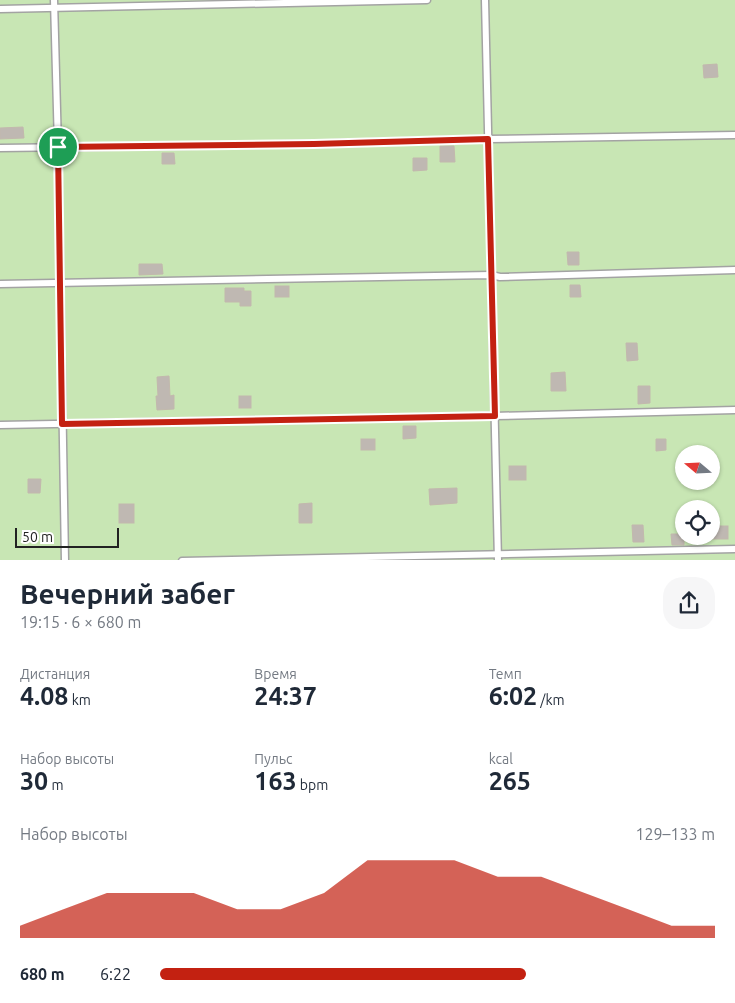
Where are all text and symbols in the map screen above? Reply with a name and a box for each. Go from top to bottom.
pin [37,126,79,168]
icon: arrive [44,133,72,161]
north arrow [675,445,720,490]
map controls [675,445,720,545]
button: locate [675,500,720,545]
scale bar [15,526,119,549]
text: 50 m [22,529,53,545]
button: share [663,577,715,629]
text: Вечерний забег [20,578,235,609]
text: 19:15 · 6 × 680 m [20,613,141,631]
text: Дистанция [20,666,90,682]
text: Время [254,666,297,682]
text: Темп [489,666,522,682]
text: 4.08 [20,682,68,710]
text: 24:37 [254,682,317,710]
text: 6:02 [489,682,537,710]
text: km [68,692,91,708]
text: /km [537,692,565,708]
text: Набор высоты [20,751,114,767]
text: Пульс [254,751,292,767]
text: kcal [489,751,513,767]
text: 30 [20,767,48,795]
text: 163 [254,767,297,795]
text: 265 [489,767,531,795]
text: m [48,777,64,793]
text: bpm [297,777,328,793]
text: Набор высоты [20,825,128,843]
text: 129–133 m [635,825,715,843]
text: 680 m [20,965,65,983]
text: 6:22 [100,965,131,983]

